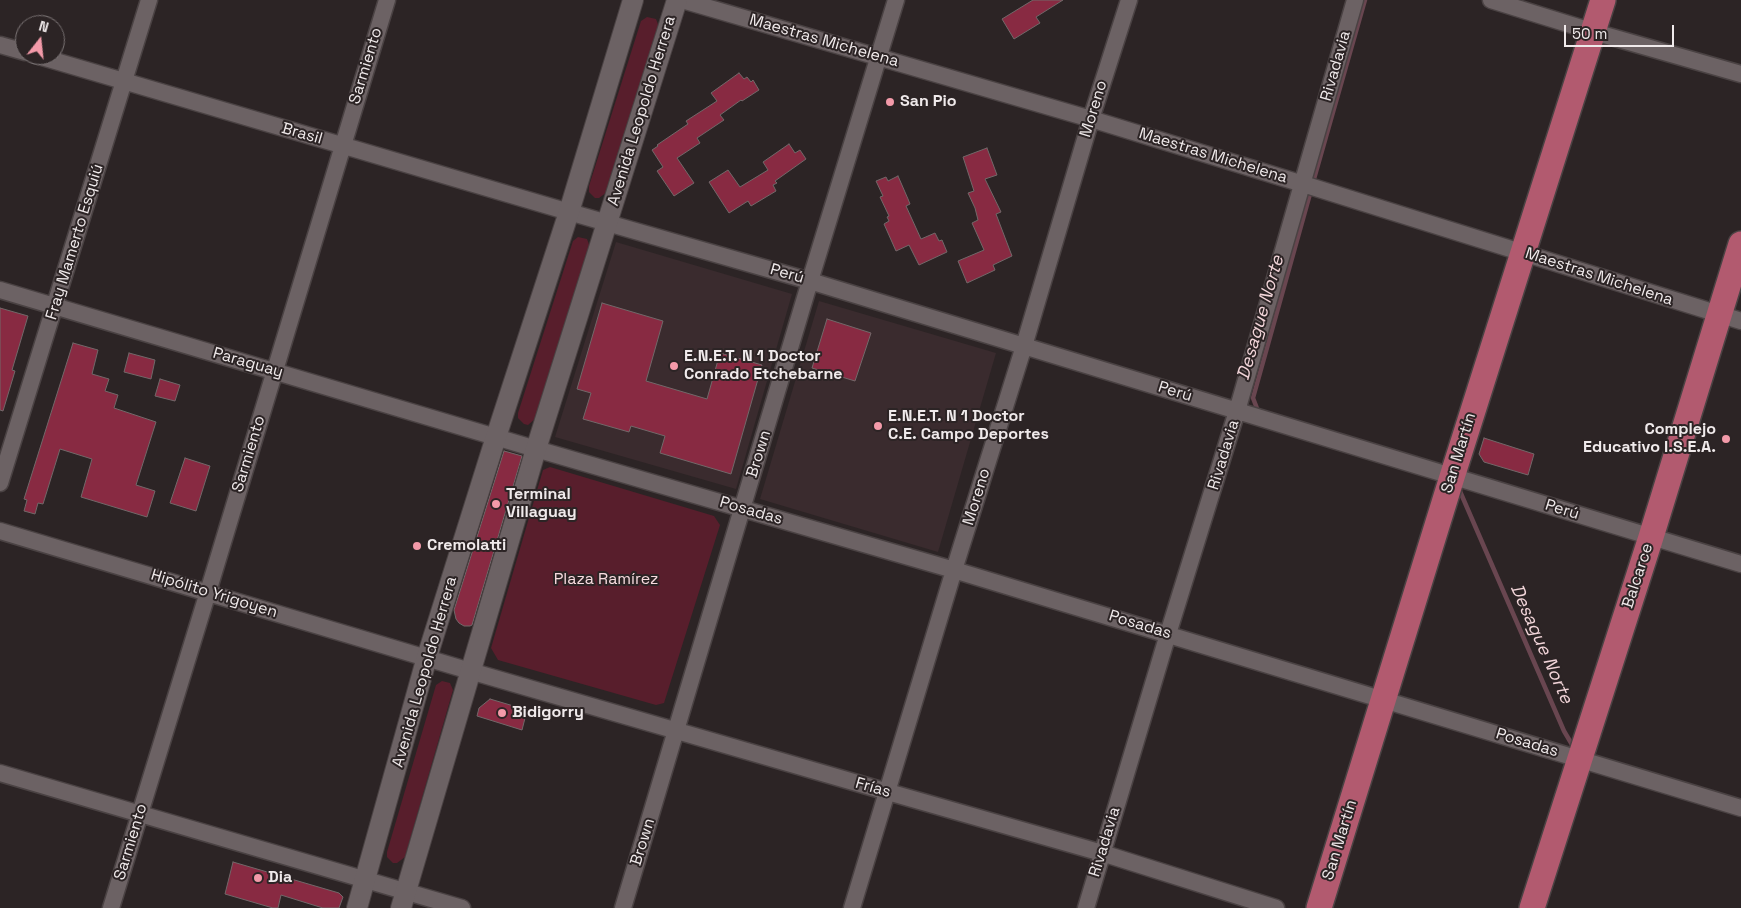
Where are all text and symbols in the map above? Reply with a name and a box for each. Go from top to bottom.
street label: Maestras Michelena [747,10,901,72]
street label: Avenida Leopoldo Herrera [604,14,680,208]
north arrow [15,15,65,65]
scale bar [1566,15,1676,47]
text: N [37,17,51,36]
text: 50 m [1572,24,1607,43]
street label: Sarmiento [345,26,387,106]
street label: Rivadavia [1317,29,1355,103]
street label: Moreno [1076,78,1112,140]
place label: San Pio [900,92,957,112]
marker: San Pio [884,96,896,108]
street label: Brasil [279,119,325,149]
street label: Maestras Michelena [1136,124,1290,188]
street label: Fray Mamerto Esquiú [42,162,108,322]
street label: Maestras Michelena [1523,244,1675,310]
water label: Desague Norte [1233,253,1289,383]
street label: Perú [768,260,806,288]
street label: Paraguay [211,344,285,382]
place label: E.N.E.T. N 1 Doctor Conrado Etchebarne [684,347,842,385]
marker: E.N.E.T. N 1 Doctor Conrado Etchebarne [668,360,680,372]
street label: Perú [1156,378,1194,406]
place label: E.N.E.T. N 1 Doctor C.E. Campo Deportes [888,407,1049,445]
street label: San Martín [1438,410,1480,496]
street label: Sarmiento [228,414,270,494]
street label: Rivadavia [1204,418,1244,492]
marker: E.N.E.T. N 1 Doctor C.E. Campo Deportes [872,420,884,432]
place label: Complejo Educativo I.S.E.A. [1583,420,1716,458]
street label: Brown [743,428,775,480]
marker: Complejo Educativo I.S.E.A. [1720,433,1732,445]
street label: Moreno [959,466,995,528]
place label: Terminal Villaguay [506,485,577,523]
street label: Posadas [717,493,785,529]
street label: Perú [1543,496,1581,524]
marker: Terminal Villaguay [490,498,502,510]
place label: Cremolatti [427,536,506,556]
marker: Cremolatti [411,540,423,552]
street label: Balcarce [1618,541,1658,611]
street label: Hipólito Yrigoyen [148,566,280,622]
park label: Plaza Ramírez [554,570,658,590]
street label: Avenida Leopoldo Herrera [389,574,461,770]
water label: Desague Norte [1505,581,1577,707]
street label: Posadas [1106,606,1174,644]
place label: Bidigorry [512,703,584,723]
marker: Bidigorry [496,707,508,719]
street label: Posadas [1493,724,1561,762]
street label: Frías [853,774,893,802]
street label: San Martín [1319,797,1361,883]
street label: Sarmiento [110,802,152,882]
street label: Rivadavia [1085,805,1125,879]
street label: Brown [627,816,659,868]
place label: Dia [268,868,292,888]
marker: Dia [252,872,264,884]

